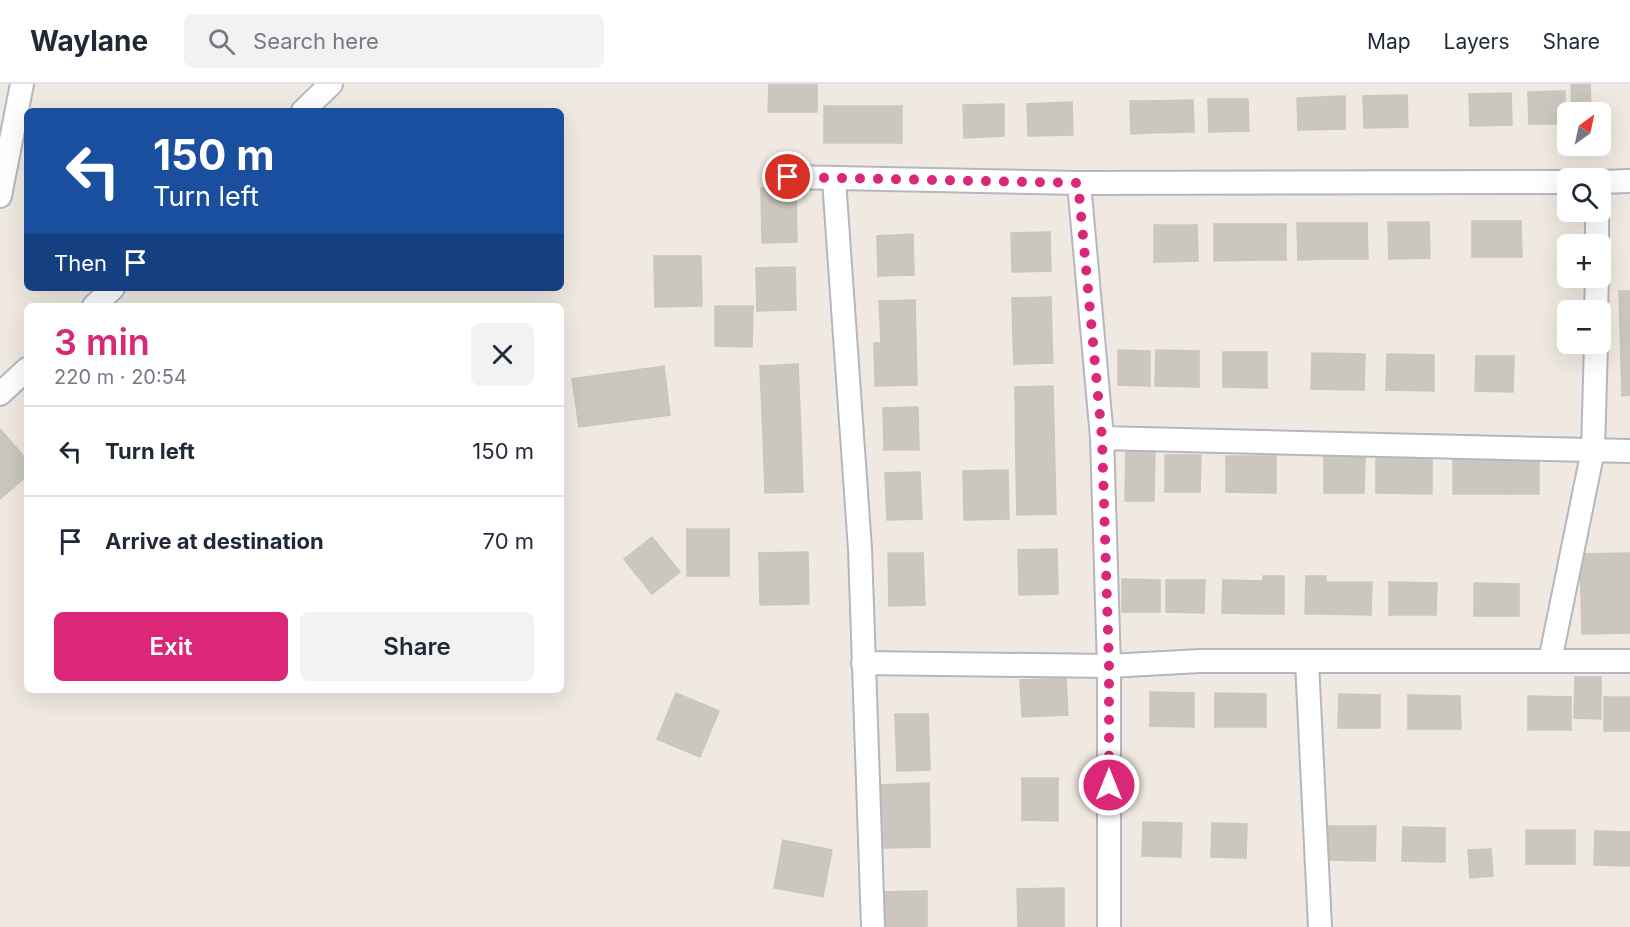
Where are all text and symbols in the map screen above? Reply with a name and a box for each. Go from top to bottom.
search box [184,14,604,68]
text: Waylane [30,24,148,58]
icon: search [205,25,238,58]
text: Search here [253,28,379,54]
text: Map [1367,29,1411,54]
text: Layers [1444,29,1510,54]
text: Share [1543,29,1600,54]
north arrow [1557,102,1611,156]
map controls [1557,102,1611,354]
text: 150 m [153,129,275,180]
icon: left [54,132,132,210]
pin [762,151,813,202]
icon: arrive [771,160,804,193]
button: search [1557,168,1611,222]
text: Turn left [153,180,259,213]
button: + [1557,234,1611,288]
icon: arrive [119,246,152,279]
text: Then [54,250,107,276]
button: − [1557,300,1611,354]
text: 3 min [54,320,150,364]
button: close [471,323,534,386]
text: 220 m · 20:54 [54,365,187,389]
icon: left [54,435,87,468]
text: Turn left [105,438,195,464]
text: 150 m [472,438,534,464]
icon: arrive [54,525,87,558]
text: Arrive at destination [105,528,324,554]
text: 70 m [483,528,534,554]
button: Exit [54,612,288,681]
button: Share [300,612,534,681]
position arrow [1077,753,1141,817]

